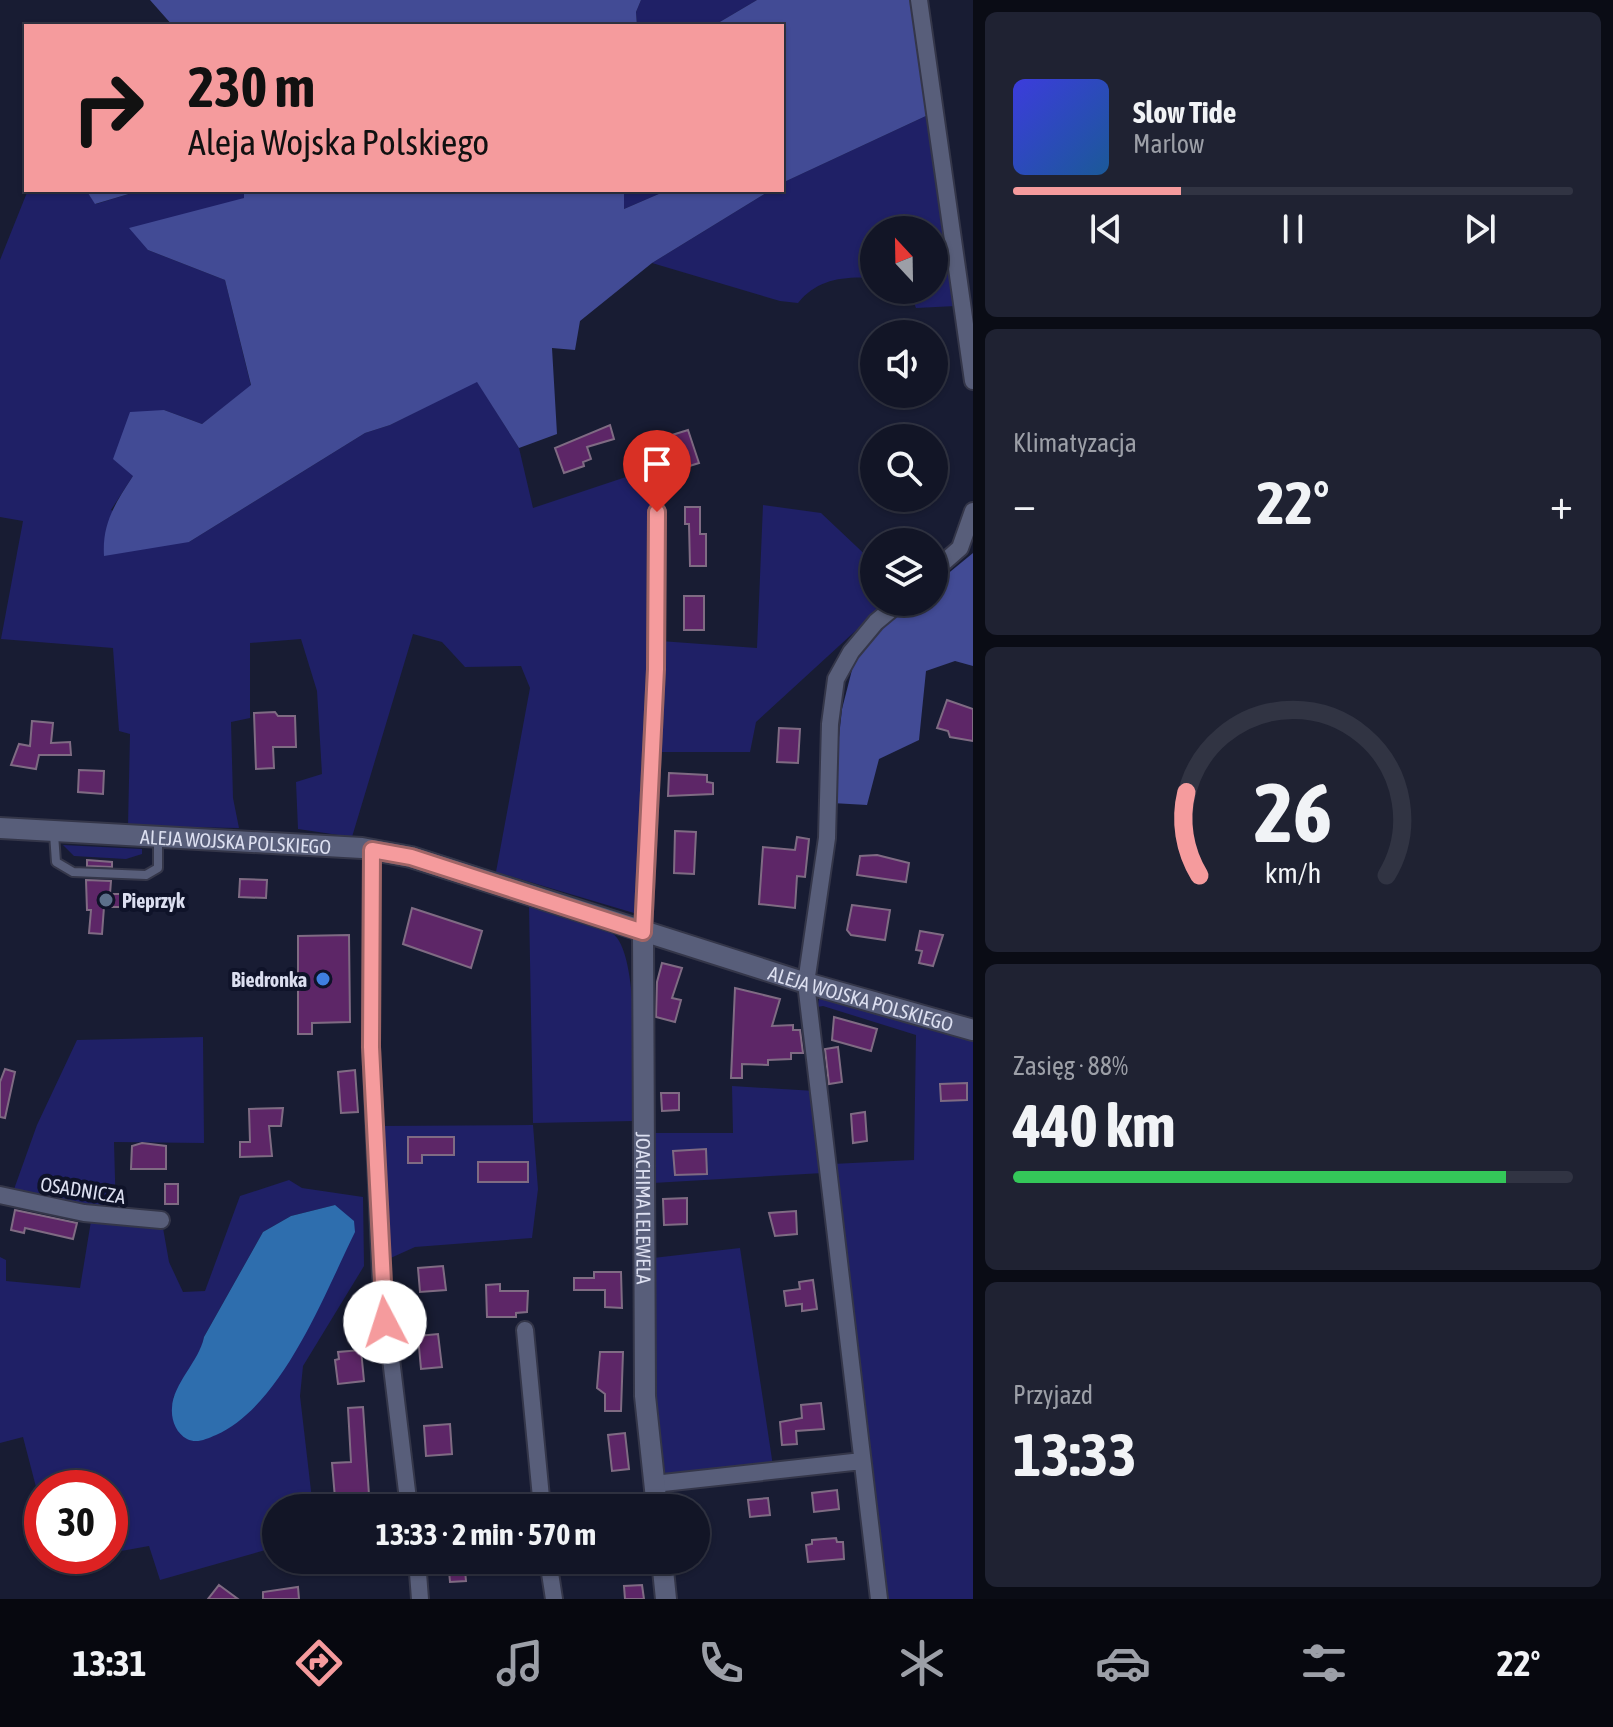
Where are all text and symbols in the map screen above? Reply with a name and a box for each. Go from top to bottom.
text: 230 m [188,55,315,119]
icon: right [56,56,160,160]
text: Slow Tide [1133,95,1236,129]
text: Aleja Wojska Polskiego [188,121,489,163]
text: Marlow [1133,129,1204,159]
icon: previous [1084,207,1128,251]
icon: pause [1271,207,1315,251]
icon: next [1458,207,1502,251]
north arrow [860,216,948,304]
map controls [860,216,948,616]
button: sound [860,320,948,408]
button: search [860,424,948,512]
text: Klimatyzacja [1013,428,1137,458]
pin [623,430,691,512]
icon: arrive [635,442,679,486]
text: 22° [1257,468,1329,537]
text: − [1013,478,1036,528]
text: + [1550,478,1573,528]
button: layers [860,528,948,616]
text: 26 [1254,763,1332,859]
street label: ALEJA WOJSKA POLSKIEGO [140,824,332,858]
text: km/h [1265,856,1321,889]
place label: Pieprzyk [122,889,185,912]
marker: Pieprzyk [97,891,115,909]
street label: ALEJA WOJSKA POLSKIEGO [766,960,956,1035]
place label: Biedronka [231,968,307,991]
marker: Biedronka [314,970,332,988]
text: Zasięg · 88% [1013,1051,1128,1081]
text: 440 km [1013,1091,1175,1160]
street label: JOACHIMA LELEWELA [632,1132,656,1285]
street label: OSADNICZA [39,1172,127,1208]
position arrow [343,1280,427,1364]
text: Przyjazd [1013,1380,1093,1410]
text: 13:33 [1013,1420,1136,1489]
speed limit sign: 30 [24,1470,128,1574]
text: 13:33 · 2 min · 570 m [376,1517,596,1551]
icon: directions [291,1635,347,1691]
icon: music [492,1635,548,1691]
icon: phone [693,1635,749,1691]
icon: climate [894,1635,950,1691]
icon: car [1095,1635,1151,1691]
icon: filters [1296,1635,1352,1691]
text: 13:31 [72,1642,147,1684]
text: 22° [1497,1642,1541,1684]

